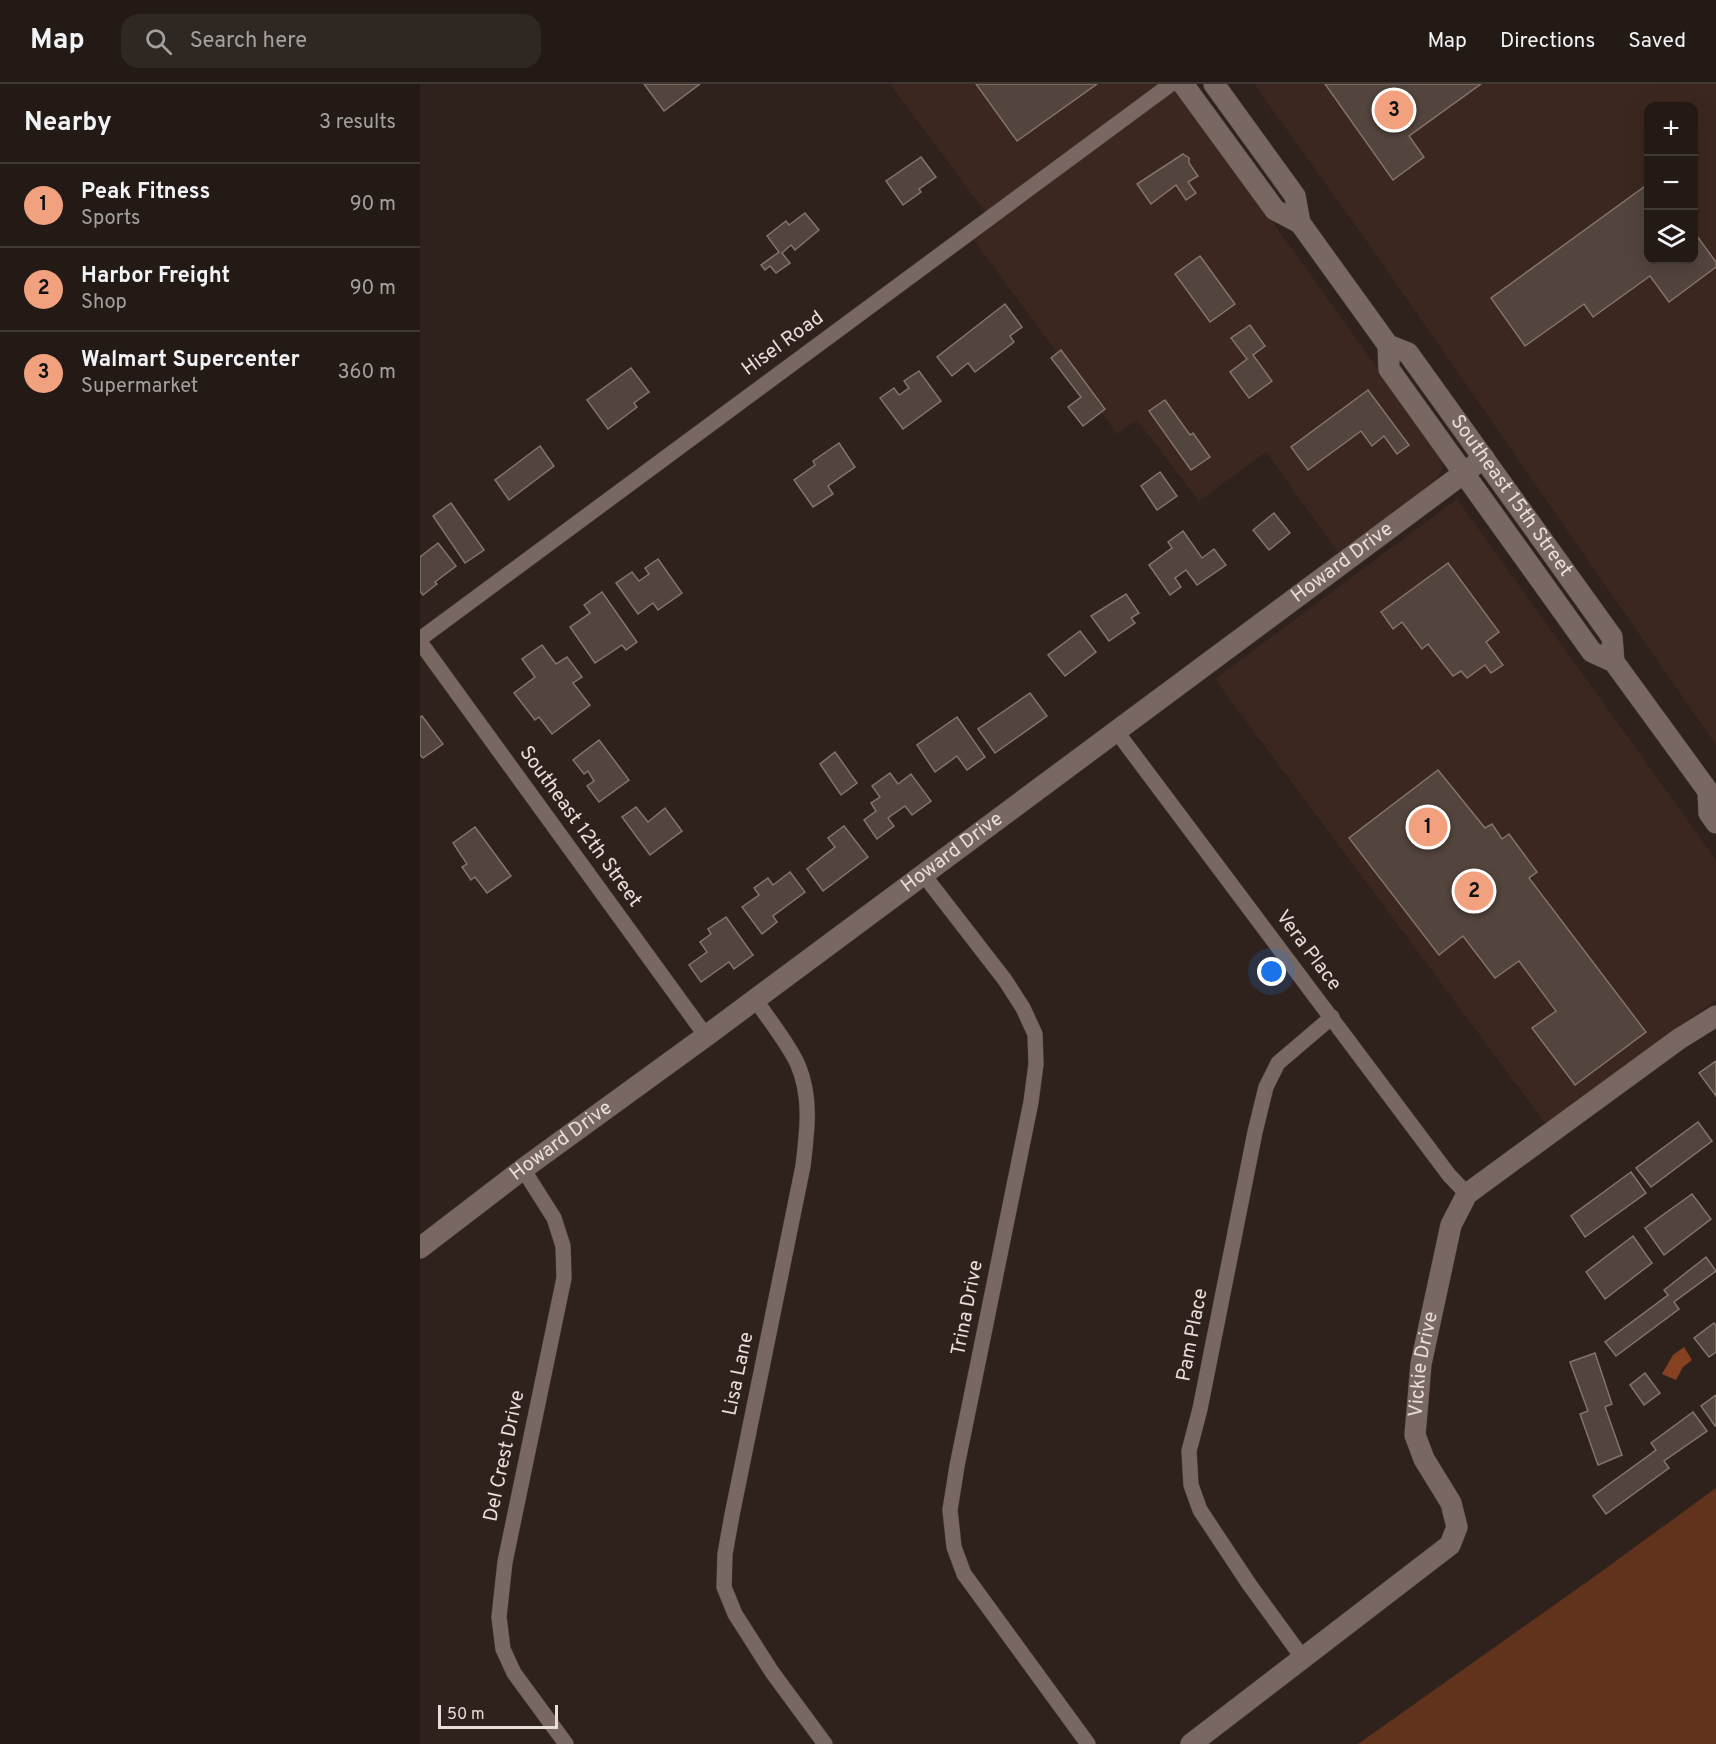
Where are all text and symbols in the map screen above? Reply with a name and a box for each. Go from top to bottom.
search box [121,14,541,68]
text: Map [30,23,85,59]
icon: search [142,25,175,58]
text: Search here [190,28,307,55]
text: Map [1427,28,1467,55]
text: Directions [1500,28,1595,55]
text: Saved [1628,28,1686,55]
pin: 3 [1374,87,1414,132]
map controls [1644,102,1698,264]
button: + [1644,102,1698,156]
text: Nearby [24,107,112,140]
text: 3 results [319,110,396,136]
button: − [1644,156,1698,210]
text: Peak Fitness [81,179,210,206]
text: 1 [40,192,48,218]
text: 90 m [350,192,396,218]
text: Sports [81,206,141,232]
button: layers [1644,210,1698,264]
text: Harbor Freight [81,263,230,290]
text: 2 [37,276,50,302]
text: 90 m [350,276,396,302]
text: Shop [81,290,127,316]
street label: Hisel Road [737,305,829,383]
text: Walmart Supercenter [81,347,300,374]
text: 3 [38,360,50,386]
text: 360 m [338,360,396,386]
text: Supermarket [81,374,198,400]
street label: Southeast 15th Street [1444,410,1578,582]
street label: Howard Drive [1286,517,1399,609]
street label: Southeast 12th Street [513,741,647,913]
pin: 1 [1408,804,1448,850]
street label: Howard Drive [896,807,1009,899]
pin: 2 [1454,868,1494,914]
street label: Vera Place [1269,906,1347,996]
your location [1257,957,1286,986]
street label: Howard Drive [505,1095,618,1187]
street label: Trina Drive [946,1258,990,1358]
street label: Pam Place [1171,1286,1215,1384]
street label: Vickie Drive [1404,1309,1445,1418]
street label: Lisa Lane [717,1330,761,1418]
street label: Del Crest Drive [478,1388,532,1524]
scale bar [438,1702,558,1730]
text: 50 m [447,1705,485,1725]

